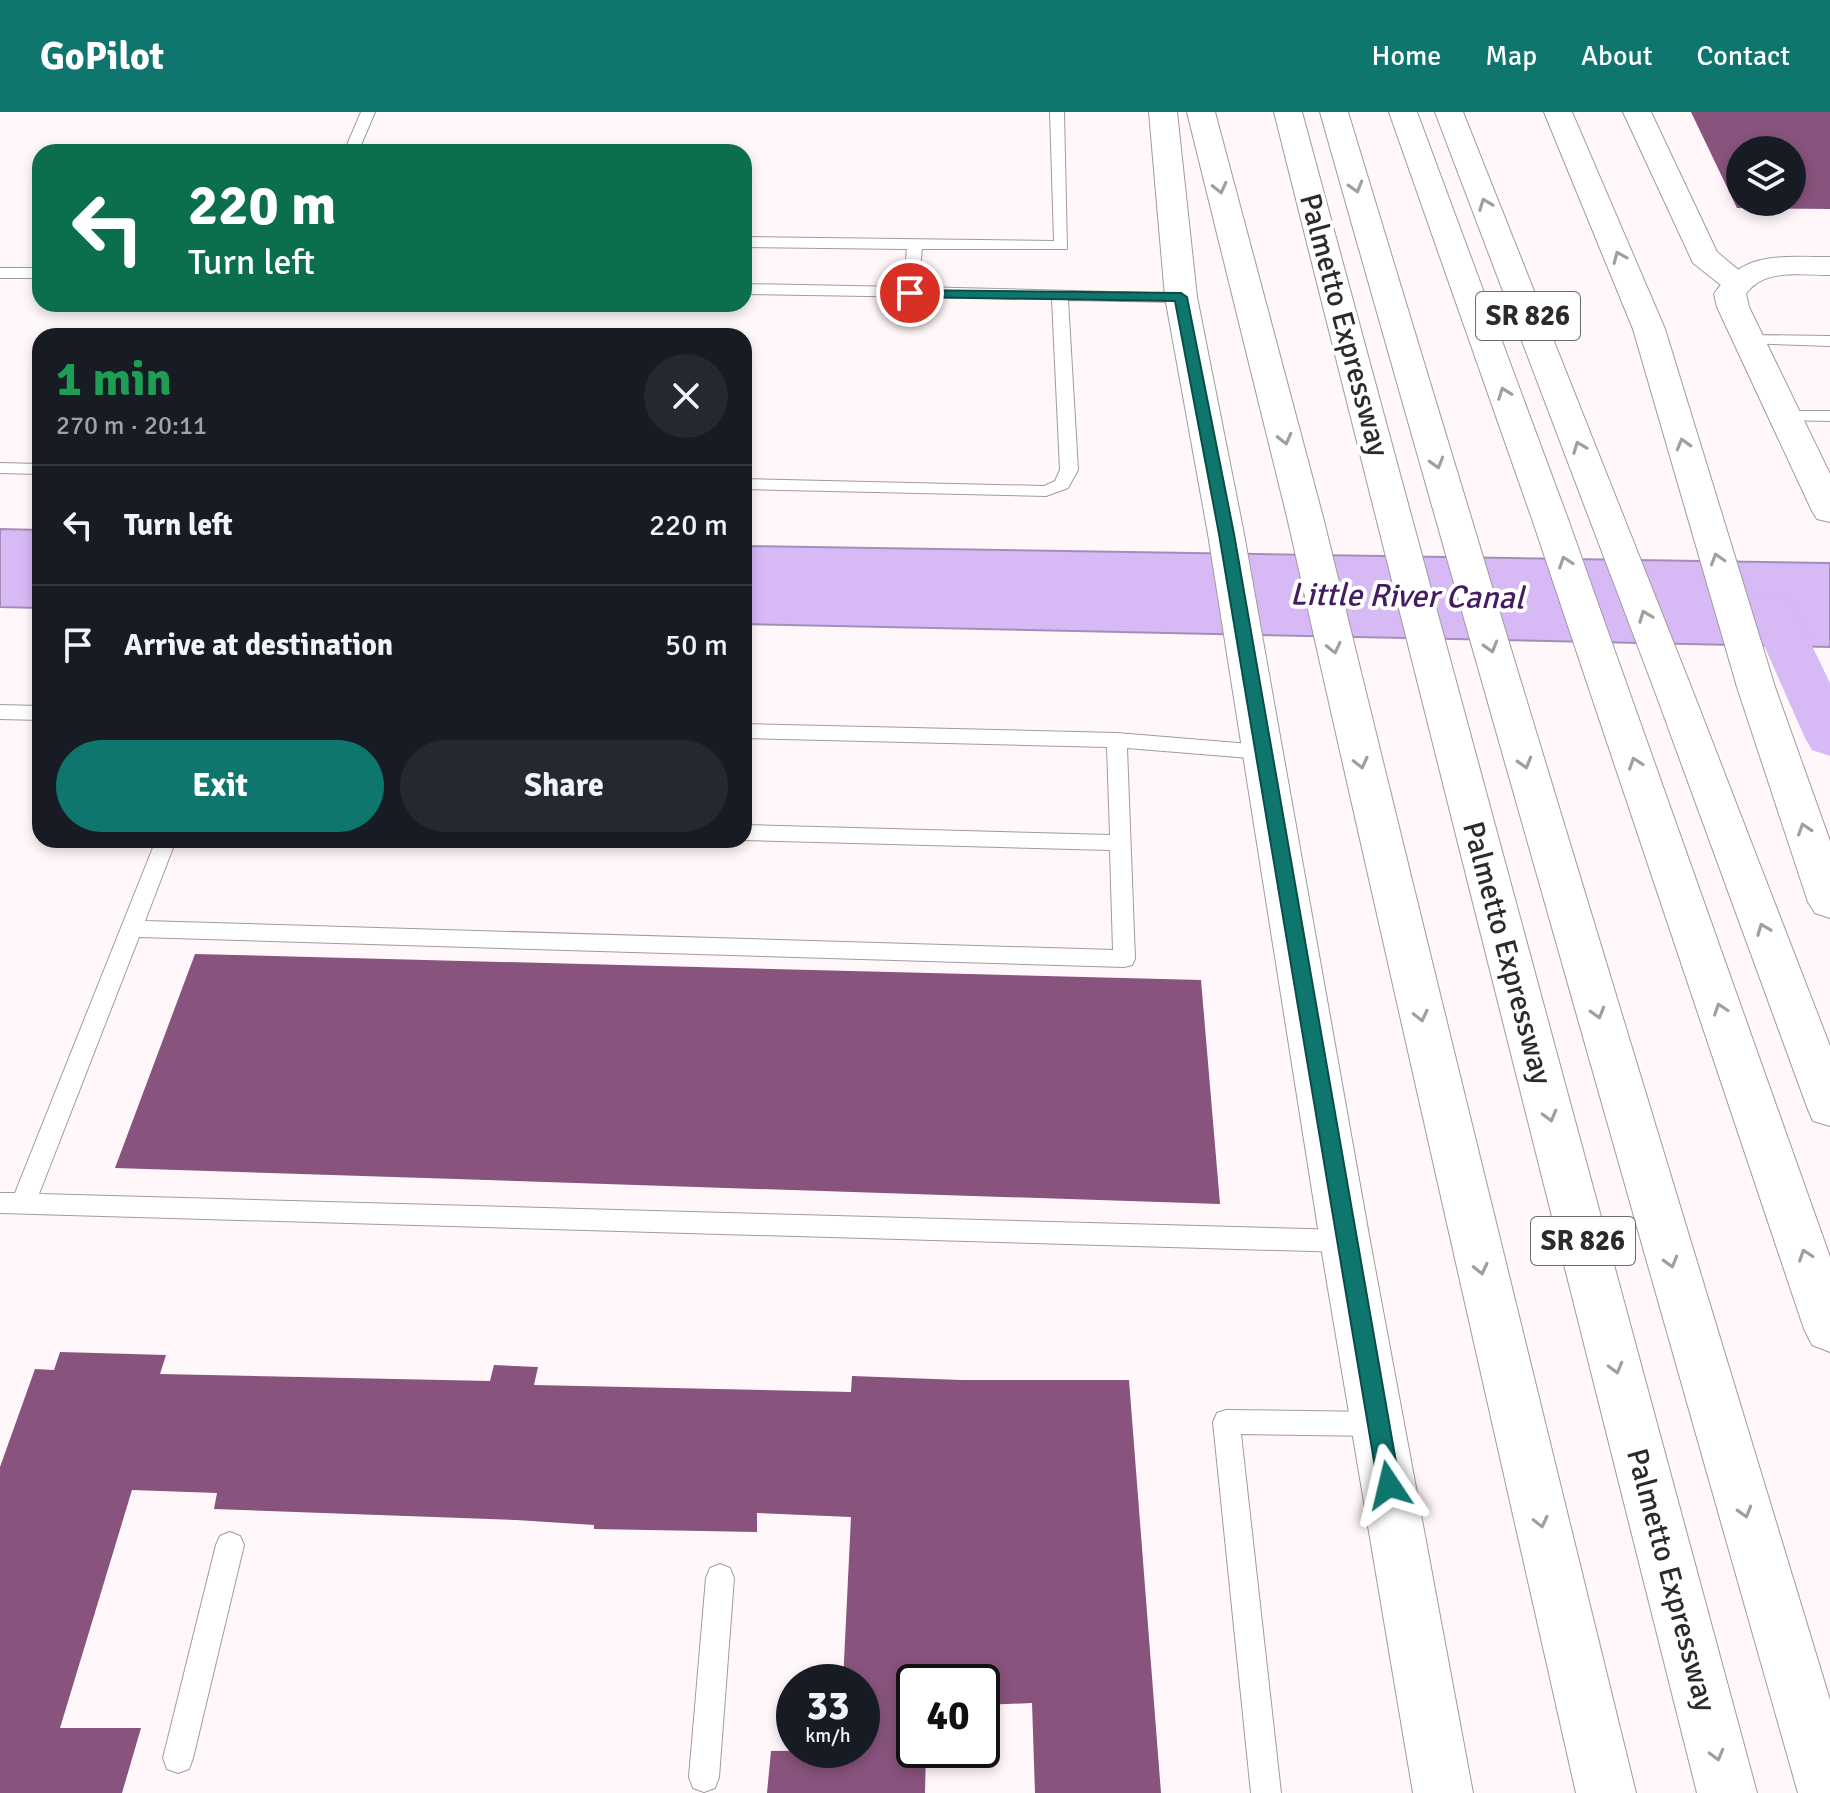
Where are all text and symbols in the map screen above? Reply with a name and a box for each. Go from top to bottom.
text: GoPilot [40,33,164,80]
text: Home [1372,39,1441,73]
text: Map [1485,39,1537,73]
text: About [1581,39,1653,73]
text: Contact [1697,39,1790,73]
map controls [1726,136,1806,216]
button: layers [1726,136,1806,216]
text: 220 m [188,171,336,240]
icon: left [56,176,160,280]
one-way arrow [1347,179,1363,193]
one-way arrow [1210,180,1227,194]
street label: Palmetto Expressway [1291,189,1397,461]
one-way arrow [1478,198,1495,212]
text: Turn left [188,240,315,285]
one-way arrow [1612,251,1629,265]
pin [876,259,944,327]
icon: arrive [888,271,932,315]
road number: SR 826 [1476,292,1580,340]
text: 1 min [56,350,172,409]
button: close [644,354,728,438]
one-way arrow [1498,387,1514,401]
text: 270 m · 20:11 [56,410,207,442]
one-way arrow [1275,432,1292,446]
one-way arrow [1676,437,1692,451]
one-way arrow [1572,441,1589,455]
one-way arrow [1428,456,1444,469]
icon: left [56,503,100,547]
text: Turn left [124,507,233,544]
text: 220 m [649,507,728,544]
one-way arrow [1710,552,1726,566]
one-way arrow [1558,556,1574,570]
water label: Little River Canal [1290,574,1527,618]
one-way arrow [1638,610,1655,624]
icon: arrive [56,623,100,667]
text: Arrive at destination [124,627,393,664]
text: 50 m [665,627,728,664]
one-way arrow [1482,639,1498,653]
one-way arrow [1325,640,1342,654]
button: Exit [56,740,384,832]
button: Share [400,740,728,832]
one-way arrow [1352,756,1369,770]
one-way arrow [1516,756,1532,770]
one-way arrow [1628,757,1644,771]
street label: Palmetto Expressway [1454,817,1560,1089]
one-way arrow [1797,823,1813,837]
one-way arrow [1756,923,1773,937]
one-way arrow [1713,1003,1729,1017]
one-way arrow [1589,1005,1605,1019]
one-way arrow [1412,1009,1429,1023]
one-way arrow [1541,1109,1558,1123]
road number: SR 826 [1531,1217,1635,1265]
one-way arrow [1798,1249,1814,1263]
one-way arrow [1662,1255,1679,1269]
one-way arrow [1472,1262,1489,1276]
one-way arrow [1606,1360,1623,1374]
position arrow [1347,1443,1431,1527]
street label: Palmetto Expressway [1618,1444,1724,1716]
one-way arrow [1736,1504,1752,1518]
one-way arrow [1532,1515,1549,1529]
speed limit sign: 40 [896,1664,1000,1768]
text: 33 [806,1681,850,1731]
text: km/h [805,1723,851,1748]
one-way arrow [1707,1747,1724,1761]

